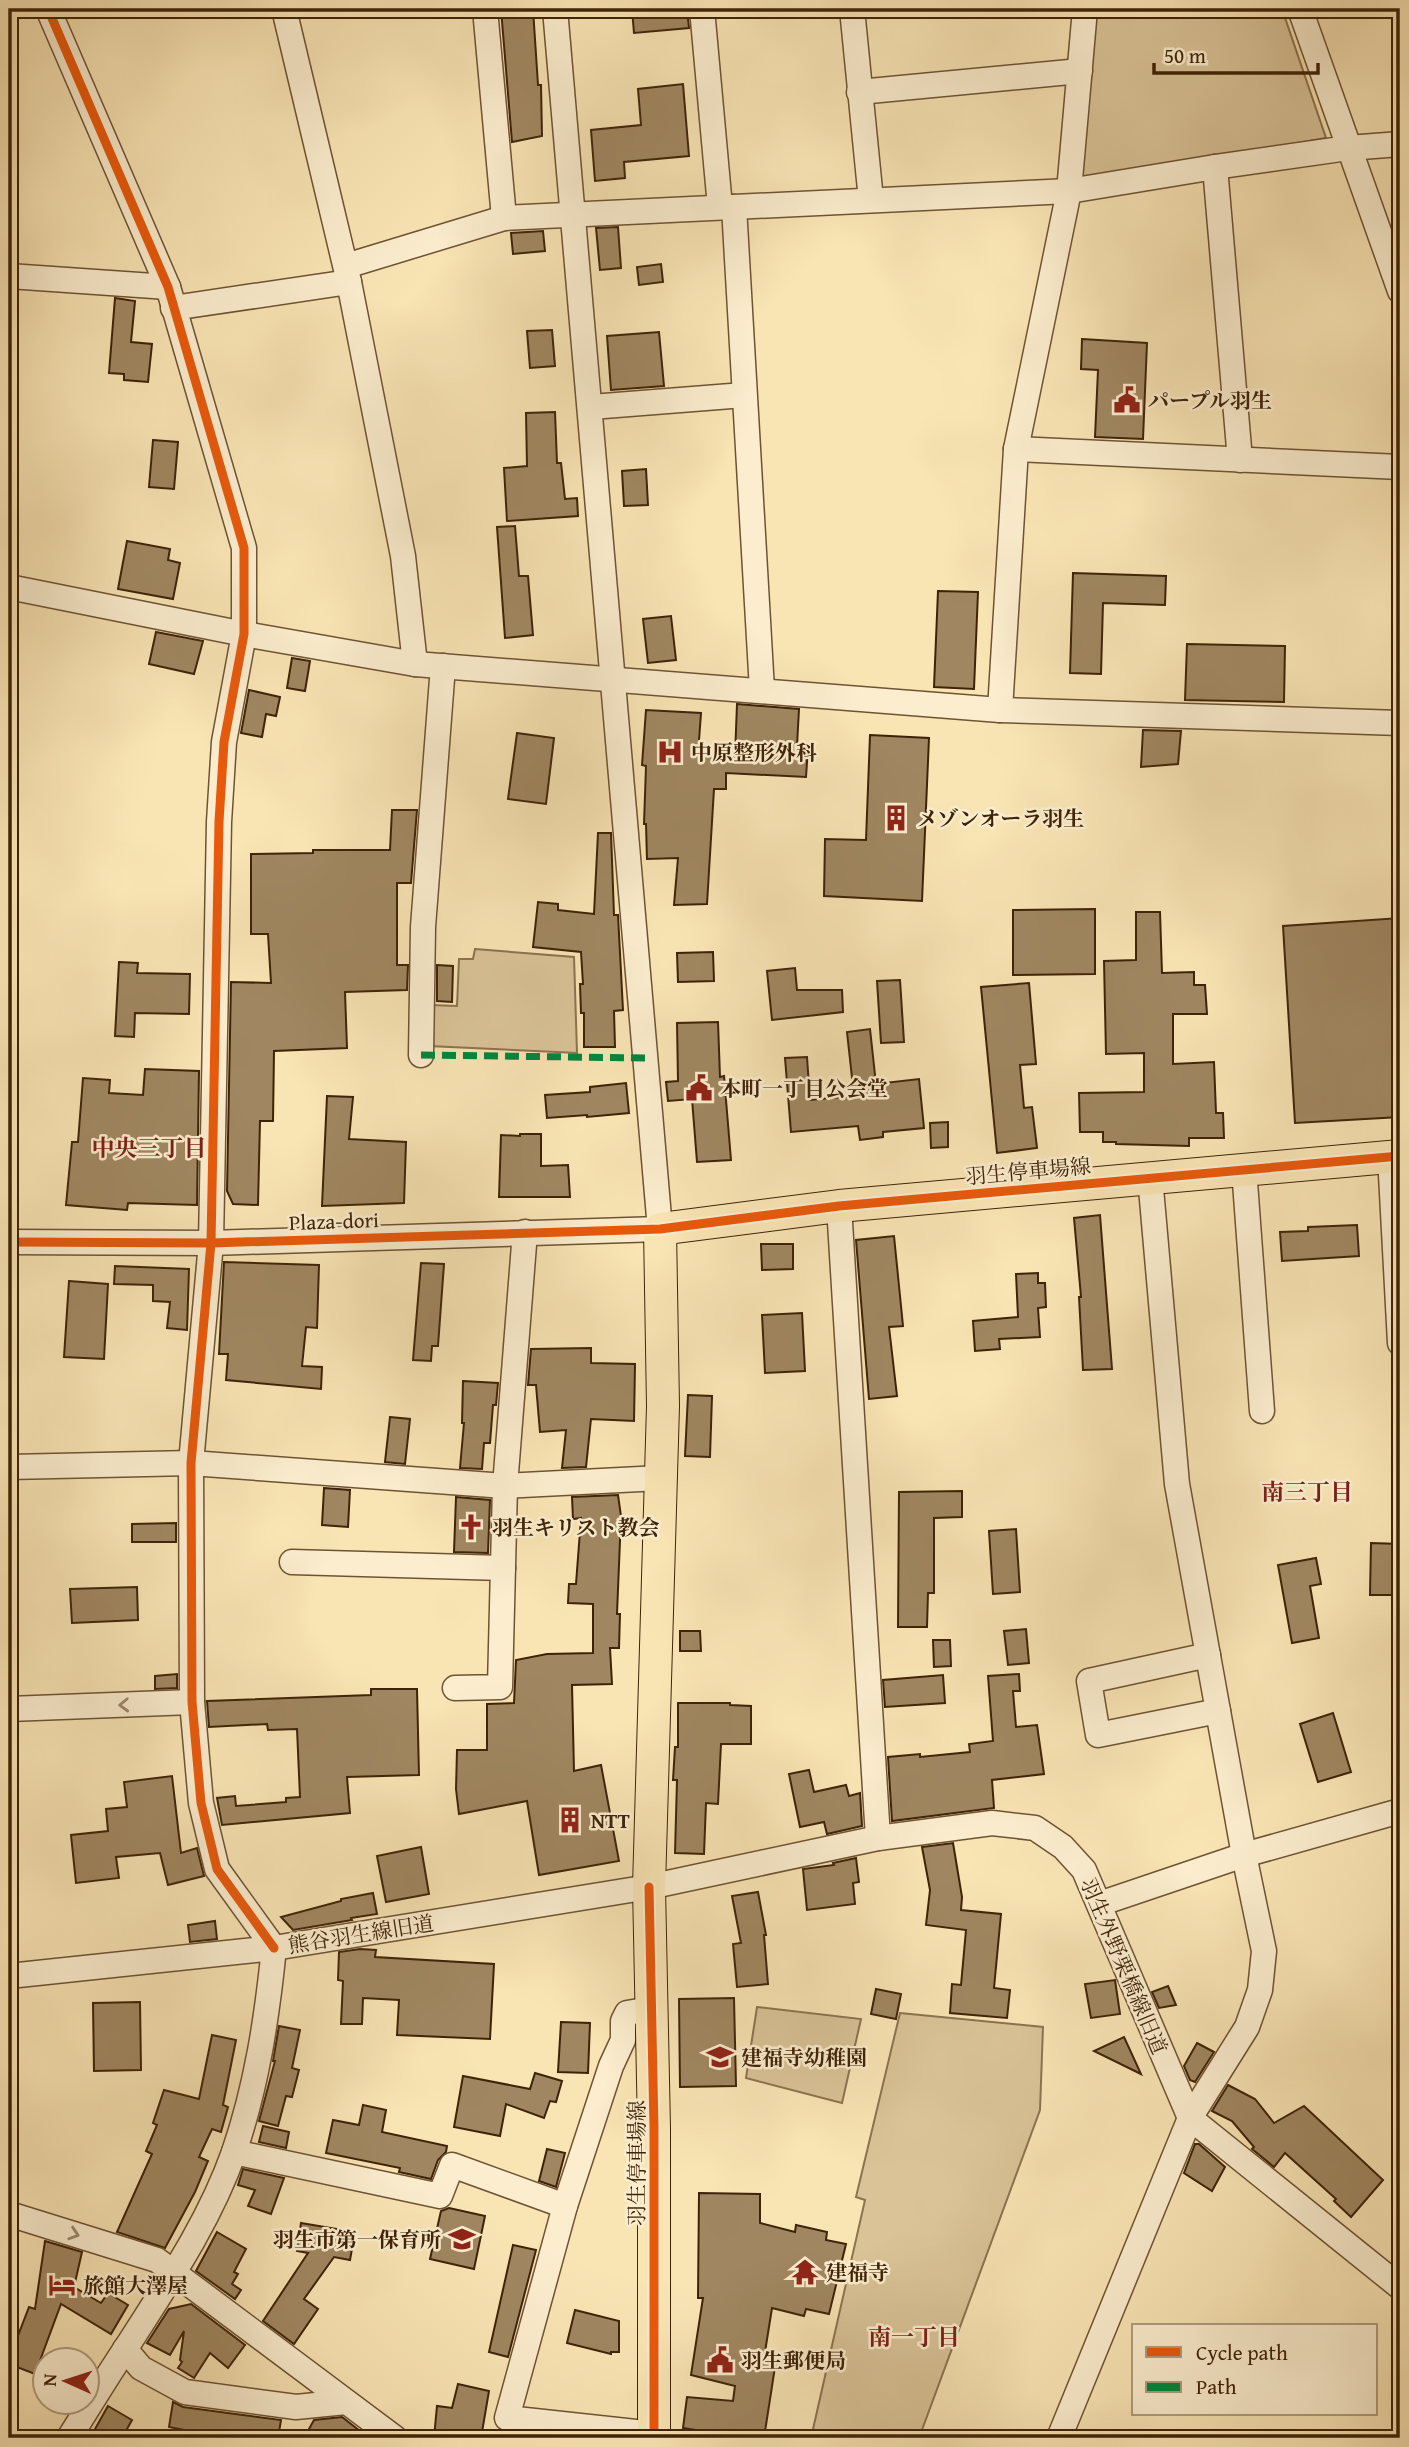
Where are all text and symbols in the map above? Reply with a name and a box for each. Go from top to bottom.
scale bar [1154,32,1318,76]
text: 50 m [1164,40,1206,71]
public building icon: パープル羽生 [1112,385,1142,415]
place label: パープル羽生 [1148,385,1272,416]
hospital icon: 中原整形外科 [655,737,685,767]
place label: 中原整形外科 [691,737,817,768]
building icon: メゾンオーラ羽生 [881,803,911,833]
place label: メゾンオーラ羽生 [917,803,1084,834]
public building icon: 本町一丁目公会堂 [684,1073,714,1103]
place label: 本町一丁目公会堂 [720,1073,888,1104]
district label: 中央三丁目 [92,1131,207,1164]
street label: 羽生停車場線 [964,1150,1092,1192]
street label: Plaza-dori [289,1204,380,1238]
district label: 南三丁目 [1261,1475,1353,1508]
church icon: 羽生キリスト教会 [456,1512,486,1542]
place label: 羽生キリスト教会 [492,1512,660,1543]
one-way arrow [118,1697,129,1712]
building icon: NTT [555,1805,585,1835]
place label: NTT [591,1805,630,1836]
street label: 羽生外野栗橋線旧道 [1073,1873,1175,2059]
street label: 熊谷羽生線旧道 [286,1907,436,1961]
school or university icon: 建福寺幼稚園 [705,2042,735,2072]
place label: 建福寺幼稚園 [741,2042,867,2073]
street label: 羽生停車場線 [621,2100,652,2226]
place label: 羽生市第一保育所 [273,2224,441,2255]
school or university icon: 羽生市第一保育所 [447,2224,477,2254]
one-way arrow [67,2226,80,2240]
temple icon: 建福寺 [790,2257,820,2287]
place label: 建福寺 [826,2257,889,2288]
hotel icon: 旅館大澤屋 [47,2270,77,2300]
place label: 旅館大澤屋 [83,2270,188,2301]
district label: 南一丁目 [868,2320,960,2353]
legend [1132,2324,1378,2416]
text: Cycle path [1196,2337,1288,2368]
public building icon: 羽生郵便局 [705,2345,735,2375]
place label: 羽生郵便局 [741,2345,846,2376]
north arrow [32,2346,102,2416]
text: Path [1196,2371,1237,2402]
text: N [35,2373,63,2387]

